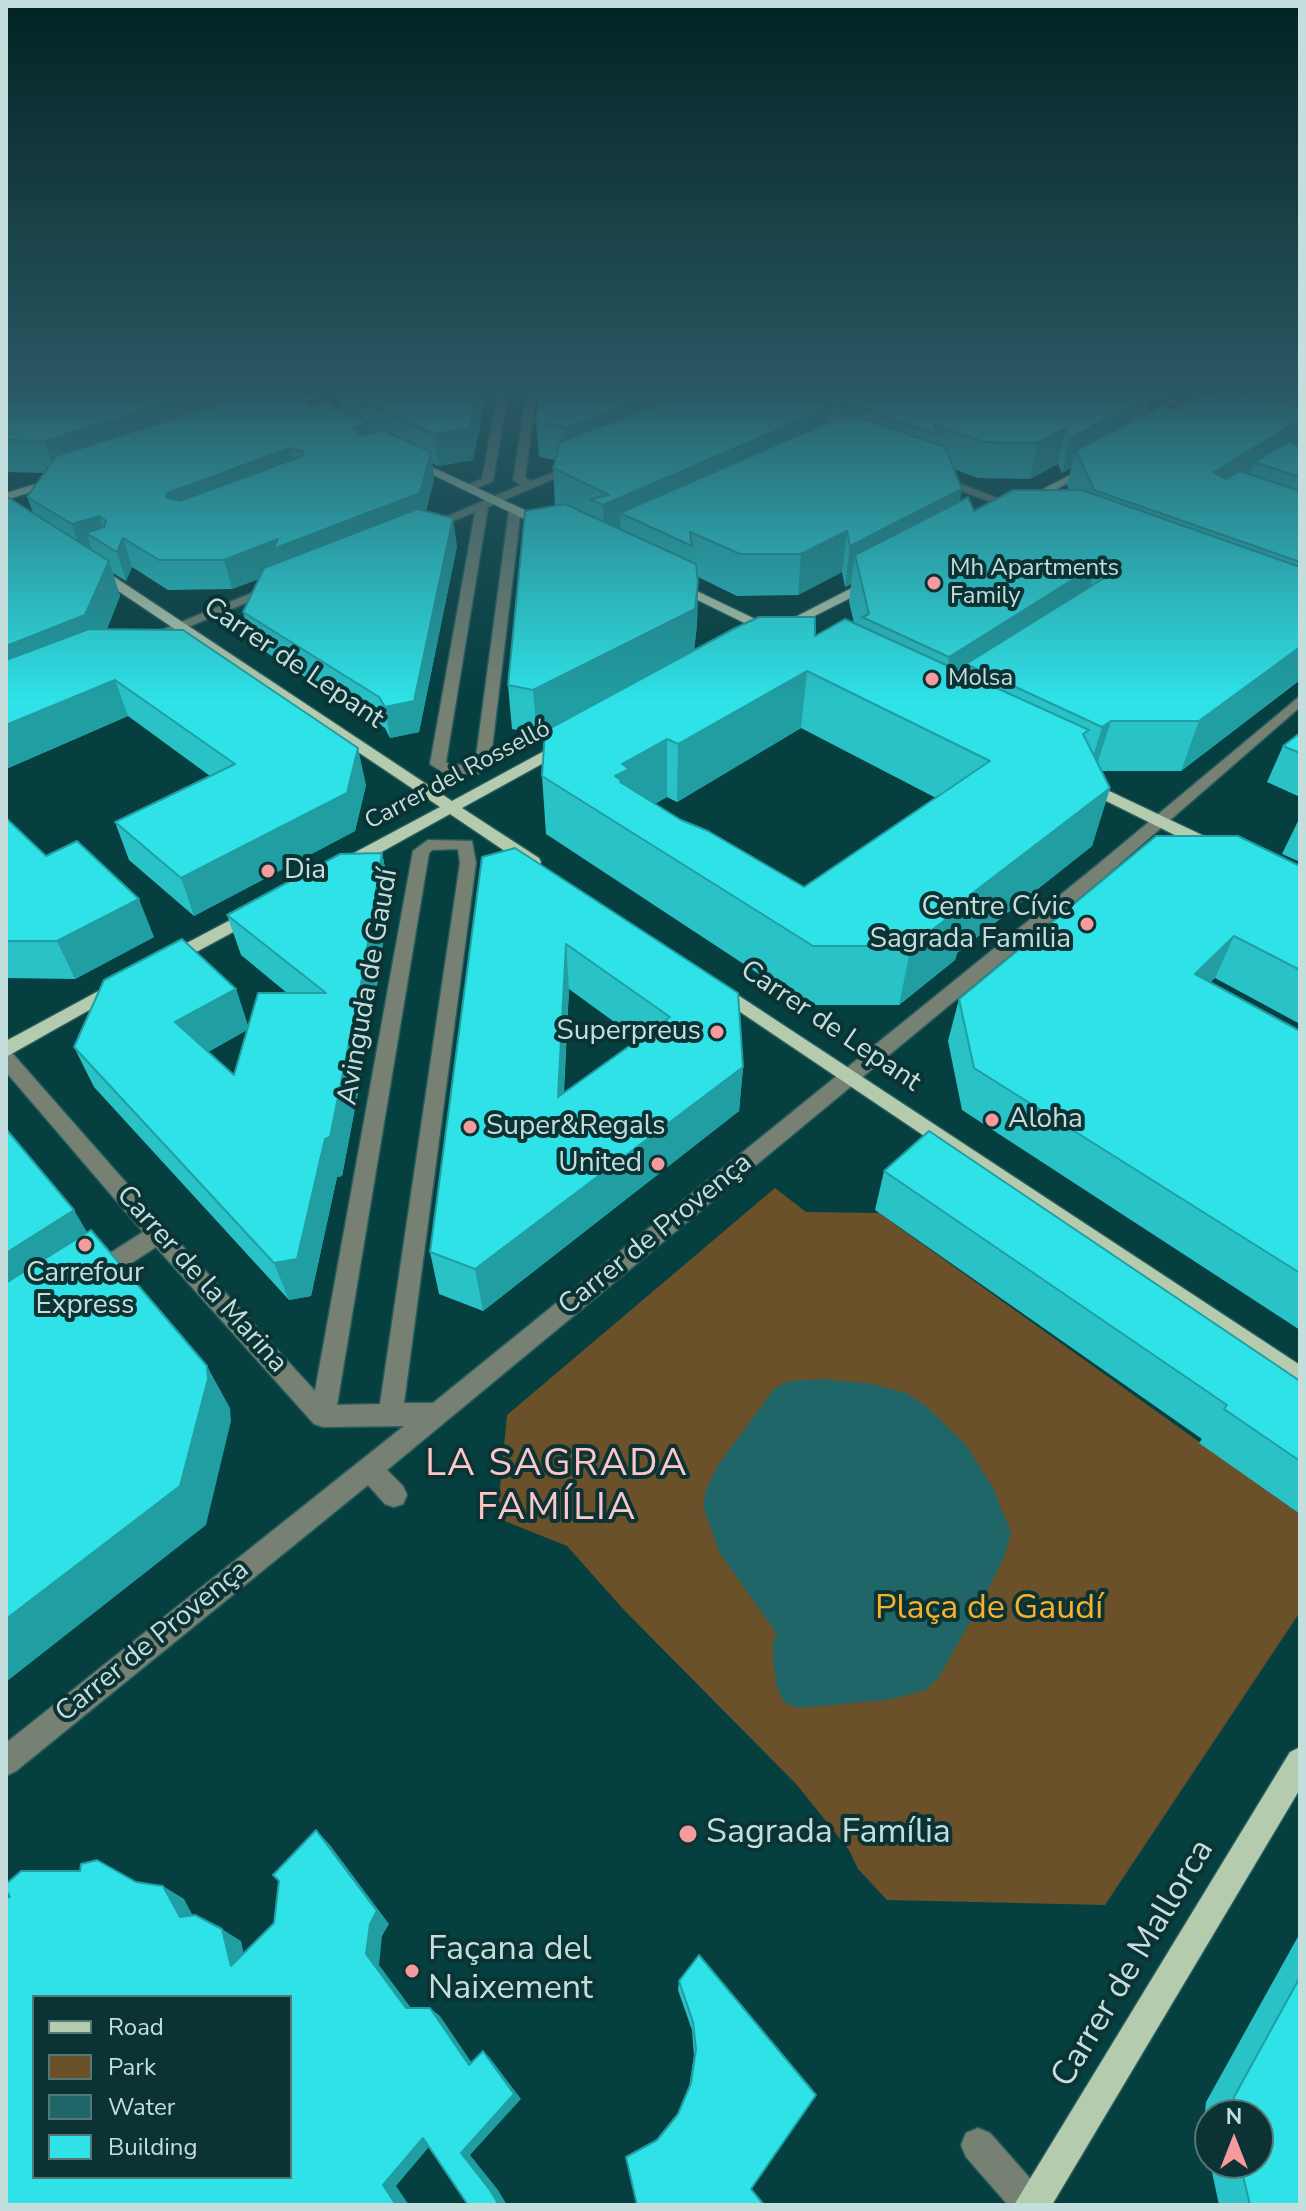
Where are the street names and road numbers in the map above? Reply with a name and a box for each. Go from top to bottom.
street label: Carrer de Lepant [196,591,390,737]
street label: Carrer del Rosselló [361,715,555,837]
street label: Avinguda de Gaudí [332,866,406,1108]
street label: Carrer de Lepant [733,954,927,1100]
street label: Carrer de Provença [553,1147,759,1323]
street label: Carrer de la Marina [108,1180,294,1380]
street label: Carrer de Provença [50,1554,256,1730]
street label: Carrer de Mallorca [1044,1833,1224,2095]

